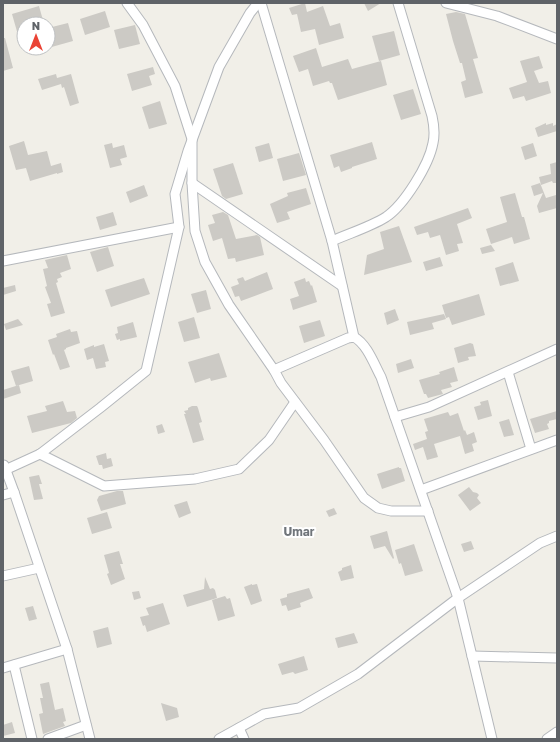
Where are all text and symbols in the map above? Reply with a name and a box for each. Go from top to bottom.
north arrow [16,16,56,56]
text: N [32,19,40,32]
district label: Umar [284,524,315,539]

